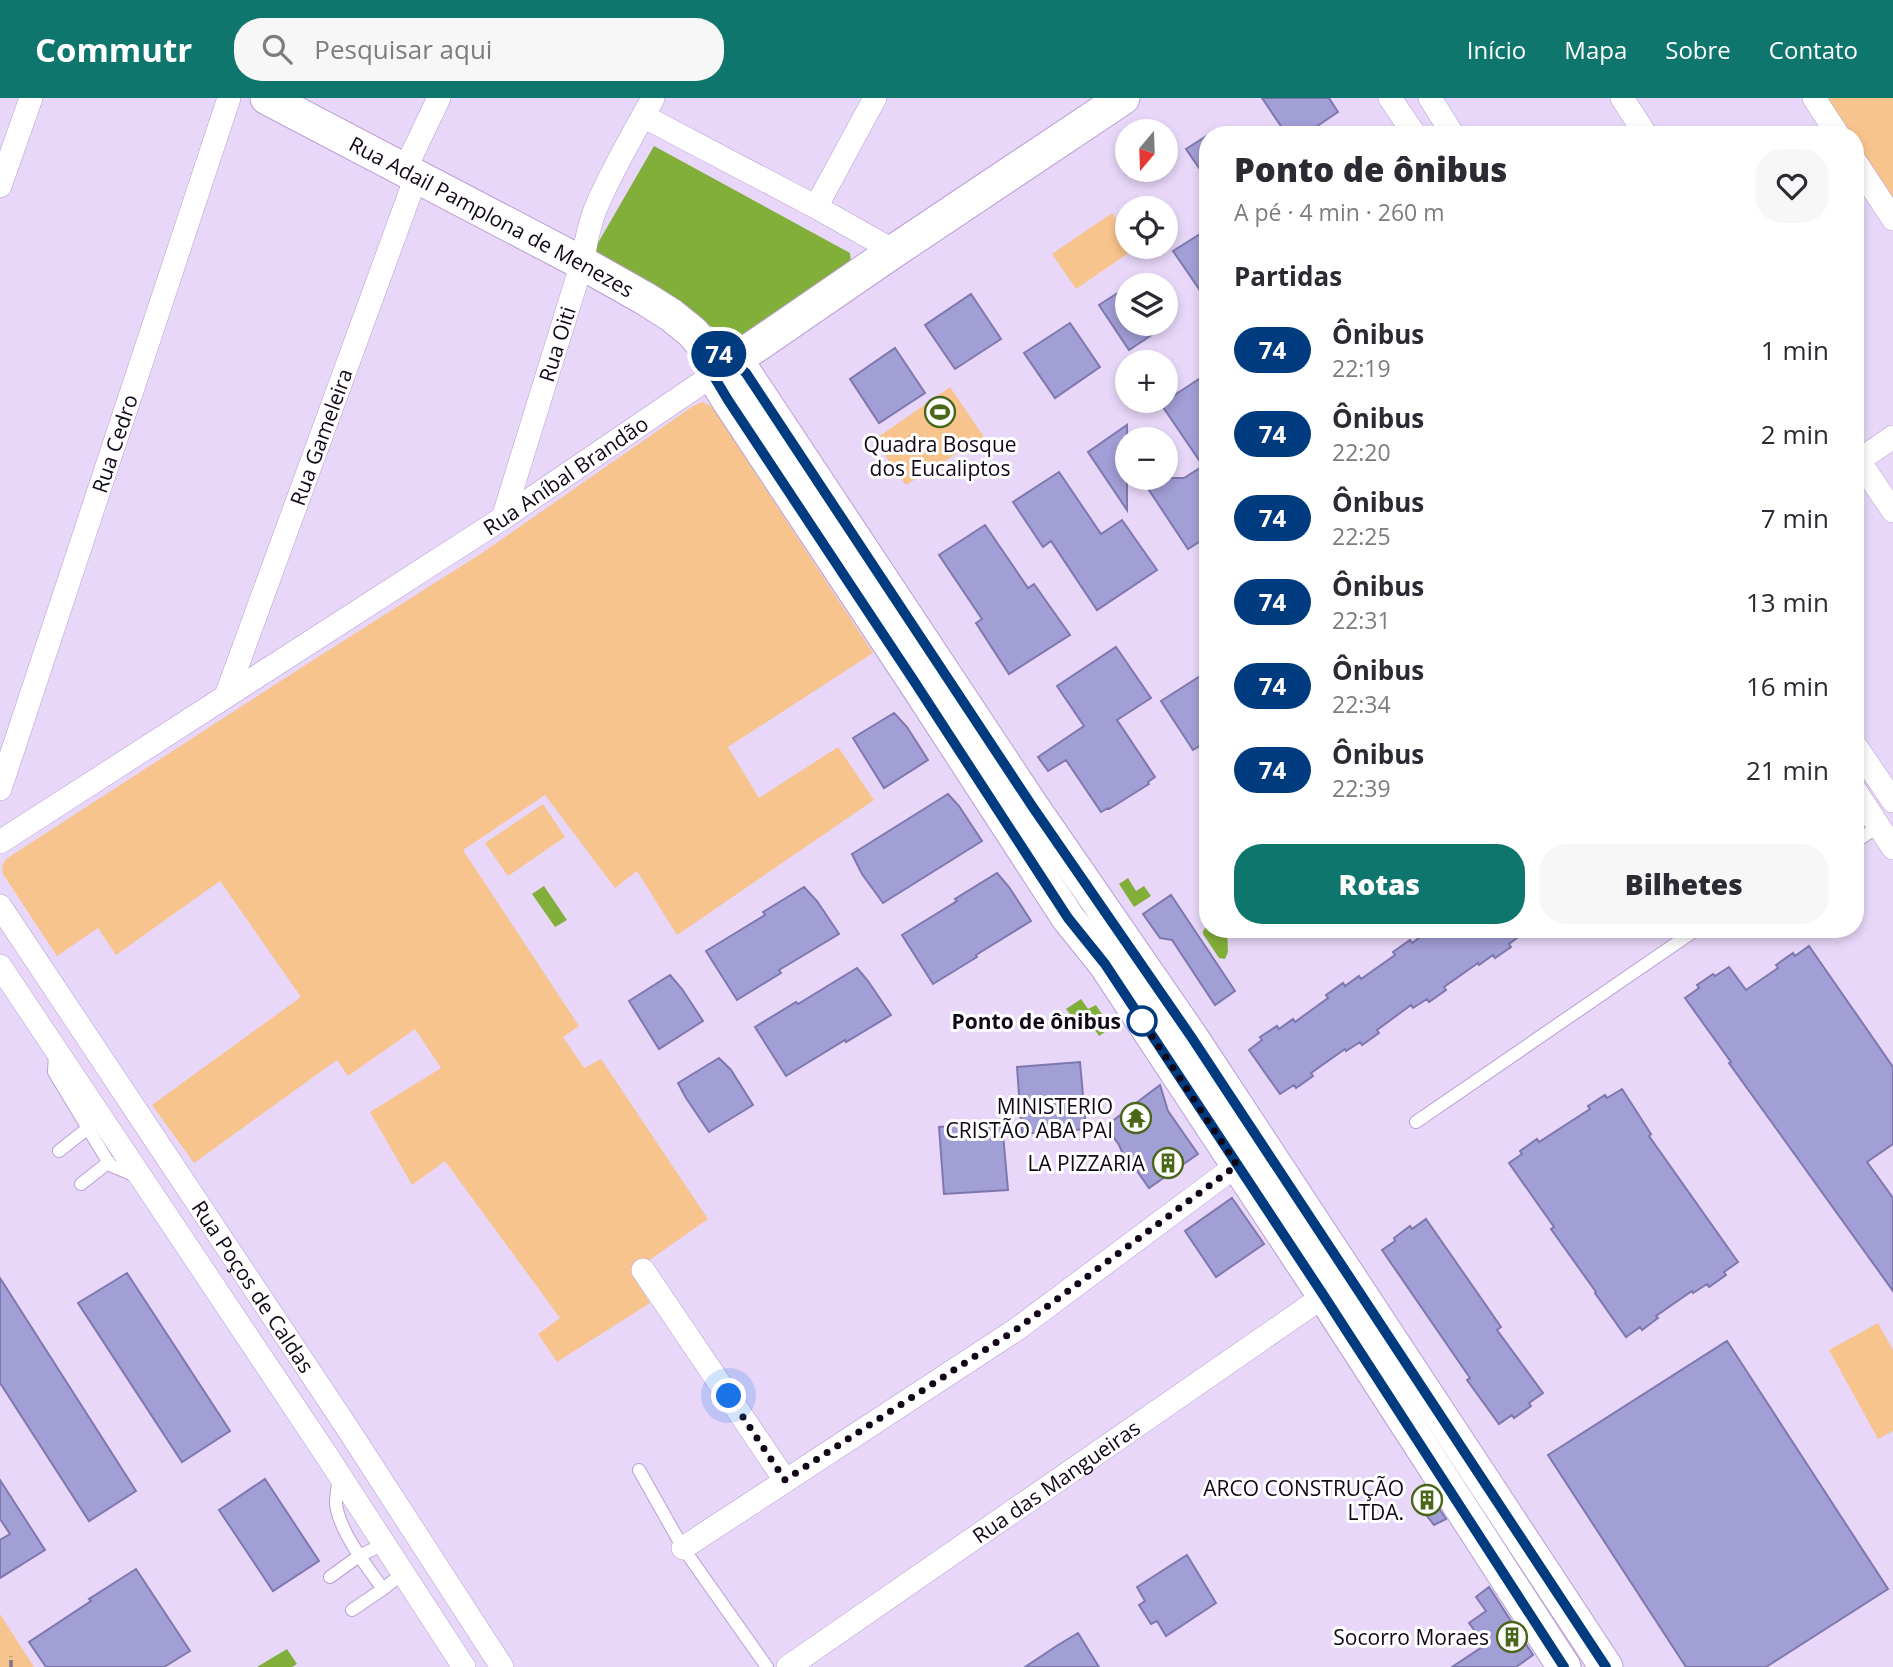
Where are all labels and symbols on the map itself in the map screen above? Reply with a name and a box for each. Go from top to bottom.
north arrow [1115,119,1178,182]
street label: Rua Adail Pamplona de Menezes [344,130,639,304]
street label: Rua Oiti [532,303,582,385]
line badge: 74 [688,331,750,377]
street label: Rua Gameleira [283,364,359,509]
street label: Rua Cedro [85,391,144,496]
sports icon: Quadra Bosque dos Eucaliptos [923,395,957,429]
street label: Rua Aníbal Brandão [478,409,653,541]
place label: Quadra Bosque dos Eucaliptos [863,430,1017,482]
marker: Ponto de ônibus [1127,1006,1157,1036]
place label: Ponto de ônibus [952,1007,1121,1035]
place label: MINISTERIO CRISTÃO ABA PAI [945,1092,1113,1144]
temple icon: MINISTERIO CRISTÃO ABA PAI [1119,1101,1153,1135]
building icon: LA PIZZARIA [1151,1146,1185,1180]
place label: LA PIZZARIA [1027,1149,1146,1177]
street label: Rua Poços de Caldas [186,1195,321,1378]
your location [711,1378,746,1413]
street label: Rua das Mangueiras [967,1414,1145,1549]
place label: ARCO CONSTRUÇÃO LTDA. [1203,1474,1404,1526]
building icon: ARCO CONSTRUÇÃO LTDA. [1410,1483,1444,1517]
building icon: Socorro Moraes [1495,1620,1529,1654]
place label: Socorro Moraes [1333,1623,1489,1651]

